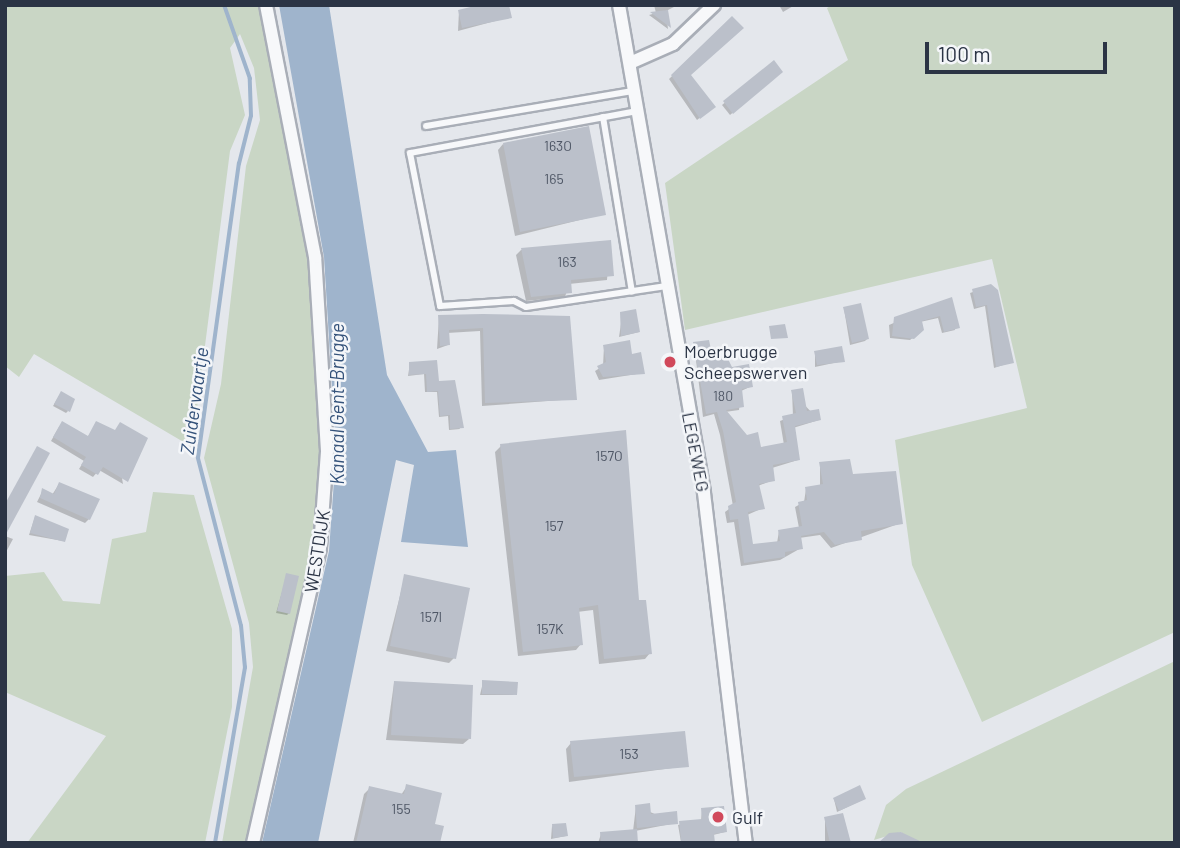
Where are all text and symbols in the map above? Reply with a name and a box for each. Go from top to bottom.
scale bar [928,28,1110,72]
text: 100 m [938,41,991,66]
house number: 163O [544,138,572,154]
house number: 165 [544,171,564,187]
house number: 163 [557,254,577,270]
water label: Kanaal Gent-Brugge [326,323,348,485]
place label: Moerbrugge Scheepswerven [684,341,808,384]
water label: Zuidervaartje [175,346,213,456]
marker: Moerbrugge Scheepswerven [662,354,678,370]
house number: 180 [713,388,733,404]
street label: LEGEWEG [678,410,714,494]
house number: 157O [595,448,623,464]
street label: WESTDIJK [300,508,334,594]
house number: 157 [545,518,563,534]
house number: 157I [420,609,442,625]
house number: 157K [536,621,564,637]
house number: 153 [619,746,639,762]
house number: 155 [391,801,411,817]
place label: Gulf [732,806,763,828]
marker: Gulf [710,809,726,825]

